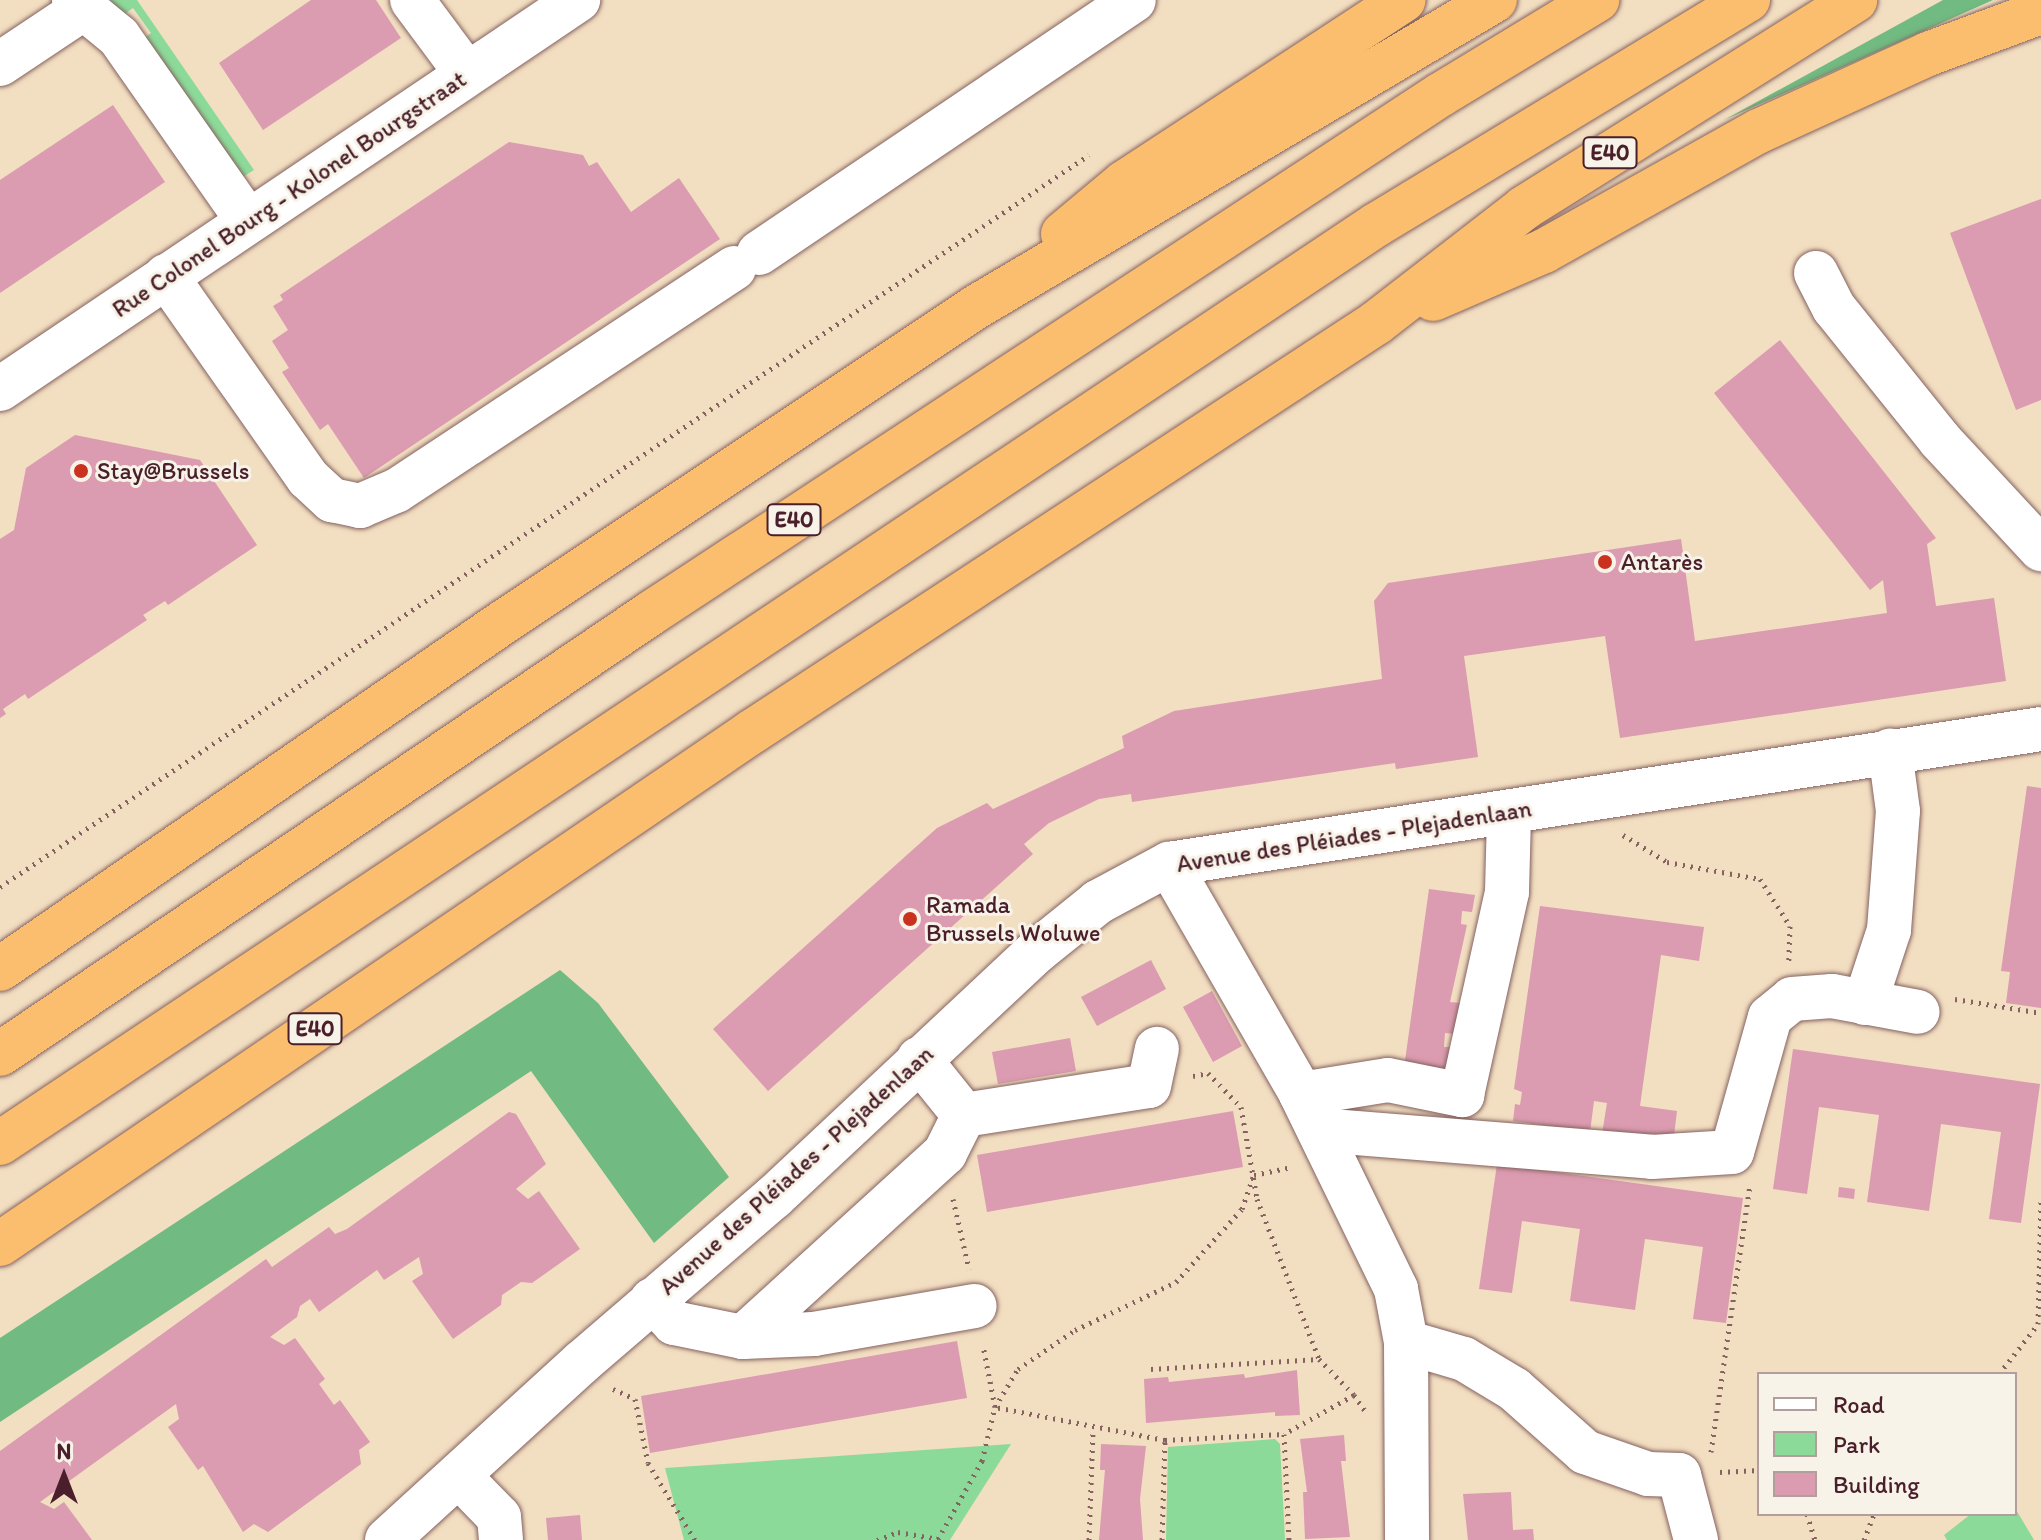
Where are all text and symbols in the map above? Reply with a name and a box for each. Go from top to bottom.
street label: Rue Colonel Bourg - Kolonel Bourgstraat [107,65,471,323]
road number: E40 [1582,135,1638,171]
place label: Stay@Brussels [97,457,249,485]
marker: Stay@Brussels [72,462,90,480]
road number: E40 [766,502,822,538]
place label: Antarès [1621,548,1703,576]
marker: Antarès [1596,553,1614,571]
street label: Avenue des Pléiades - Plejadenlaan [1174,794,1534,878]
place label: Ramada Brussels Woluwe [926,891,1100,947]
marker: Ramada Brussels Woluwe [901,910,919,928]
road number: E40 [287,1011,343,1047]
street label: Avenue des Pléiades - Plejadenlaan [653,1039,939,1301]
legend [1757,1372,2017,1516]
text: Road [1833,1390,1885,1419]
text: Park [1833,1430,1880,1459]
north arrow [24,1436,104,1516]
text: N [57,1438,71,1465]
text: Building [1833,1470,1920,1499]

